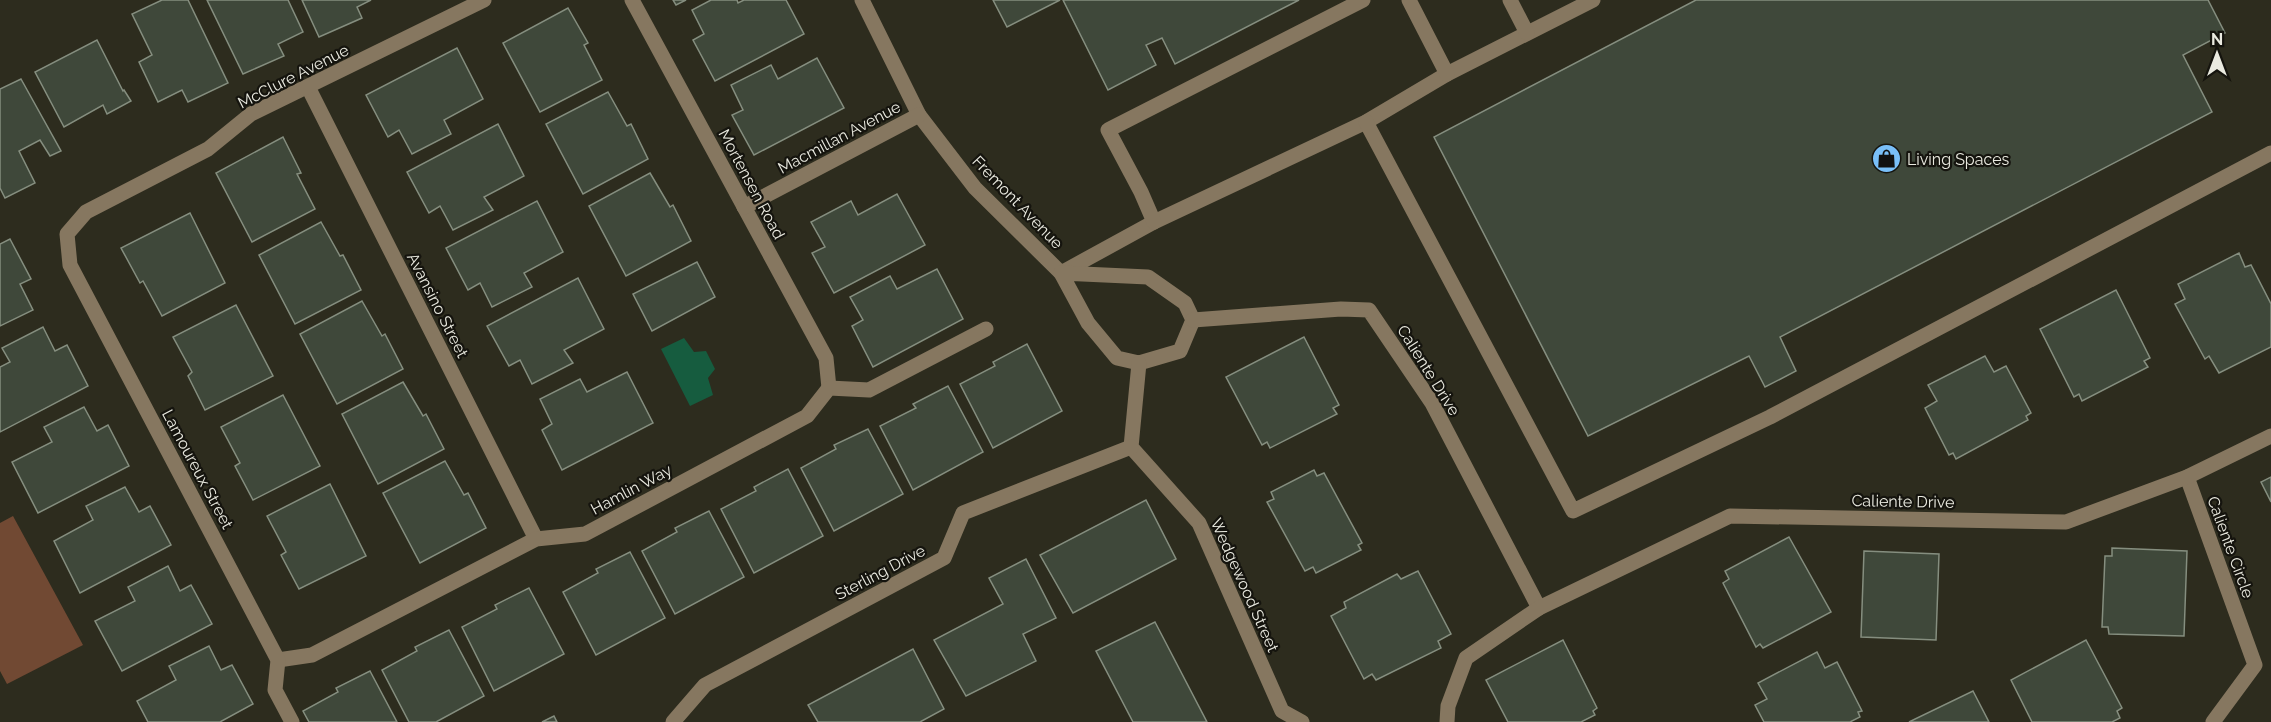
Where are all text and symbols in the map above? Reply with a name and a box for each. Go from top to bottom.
north arrow [2187,24,2247,84]
text: N [2211,30,2223,49]
street label: McClure Avenue [235,40,352,113]
street label: Macmillan Avenue [775,97,904,178]
street label: Mortensen Road [715,126,789,243]
shop icon: Living Spaces [1870,143,1902,175]
place label: Living Spaces [1907,150,2010,169]
street label: Fremont Avenue [968,152,1067,253]
street label: Avansino Street [403,250,472,361]
street label: Caliente Drive [1393,322,1464,419]
street label: Lamoureux Street [158,406,237,533]
street label: Hamlin Way [588,460,675,519]
street label: Caliente Drive [1851,491,1955,512]
street label: Caliente Circle [2203,494,2258,601]
street label: Wedgewood Street [1207,515,1283,656]
street label: Sterling Drive [832,541,928,604]

